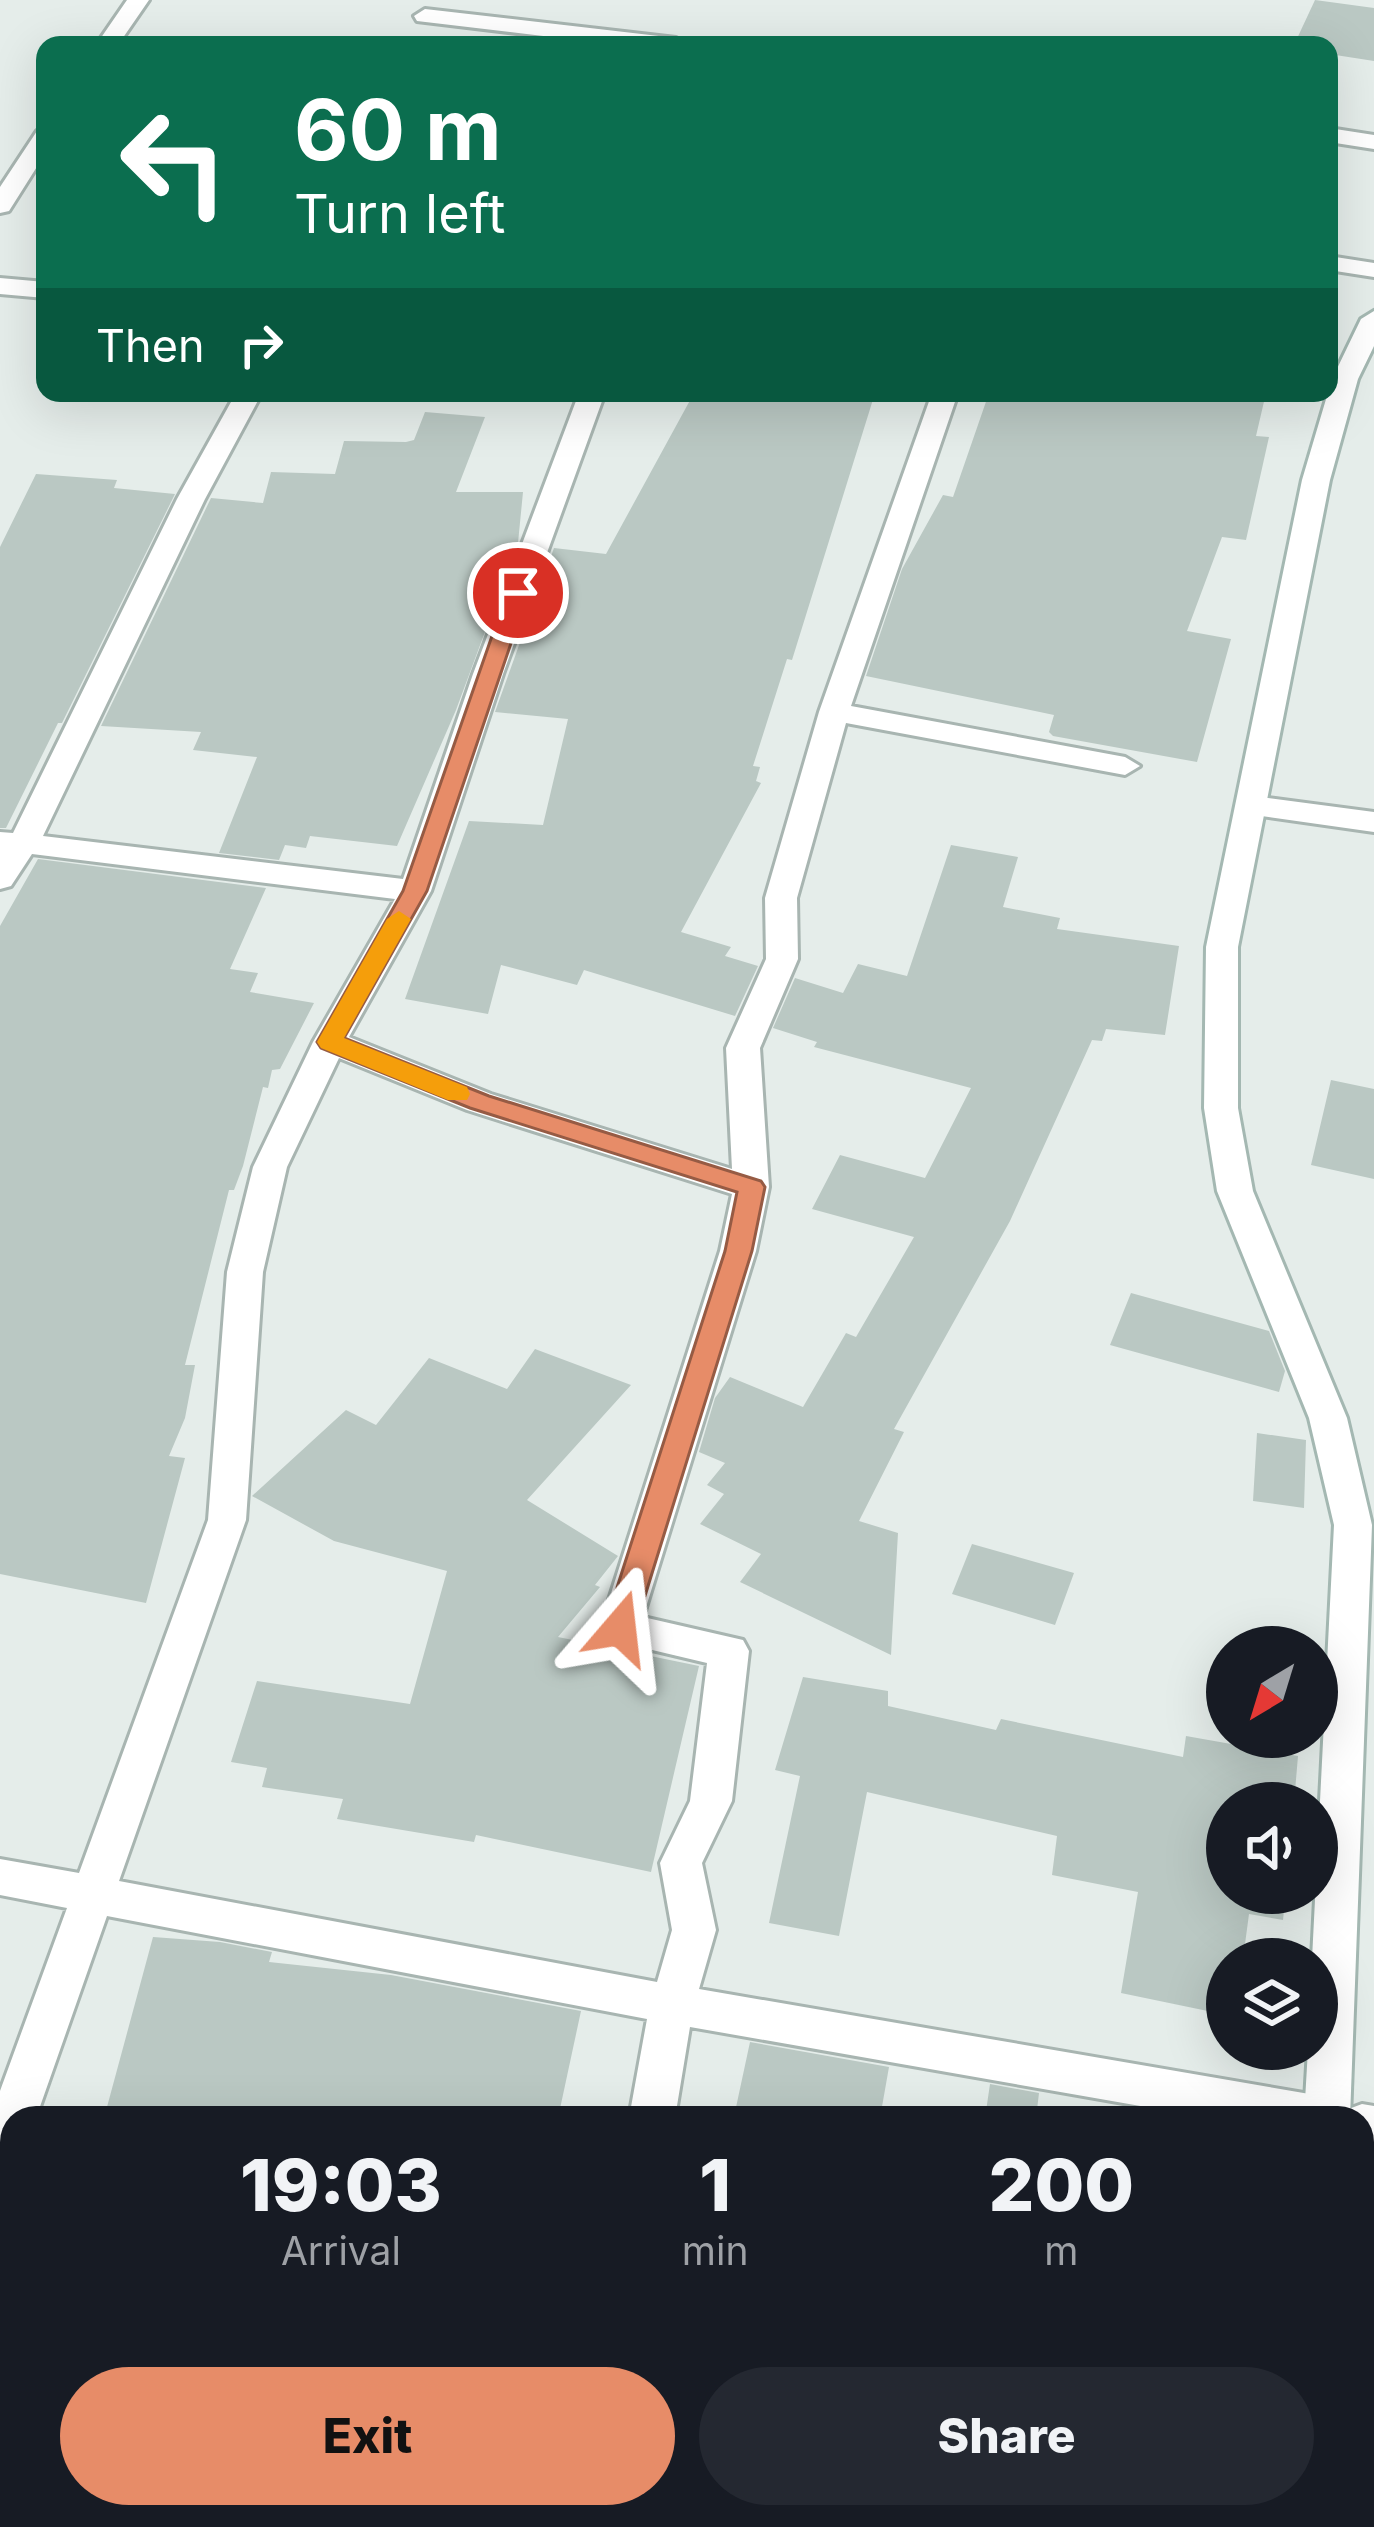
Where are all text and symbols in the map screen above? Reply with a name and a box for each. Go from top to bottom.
text: 60 m [294,79,502,180]
icon: left [96,84,252,240]
text: Turn left [294,181,505,246]
icon: right [228,312,294,378]
text: Then [96,318,204,373]
pin [467,542,569,644]
icon: arrive [485,560,551,626]
position arrow [557,1565,683,1691]
north arrow [1206,1626,1338,1758]
map controls [1206,1626,1338,2070]
button: sound [1206,1782,1338,1914]
button: layers [1206,1938,1338,2070]
text: 19:03 [240,2141,442,2228]
text: 1 [699,2141,731,2228]
text: 200 [988,2141,1134,2228]
text: Arrival [281,2227,401,2274]
text: min [682,2227,749,2274]
text: m [1044,2227,1078,2274]
button: Exit [60,2367,675,2505]
button: Share [699,2367,1314,2505]

